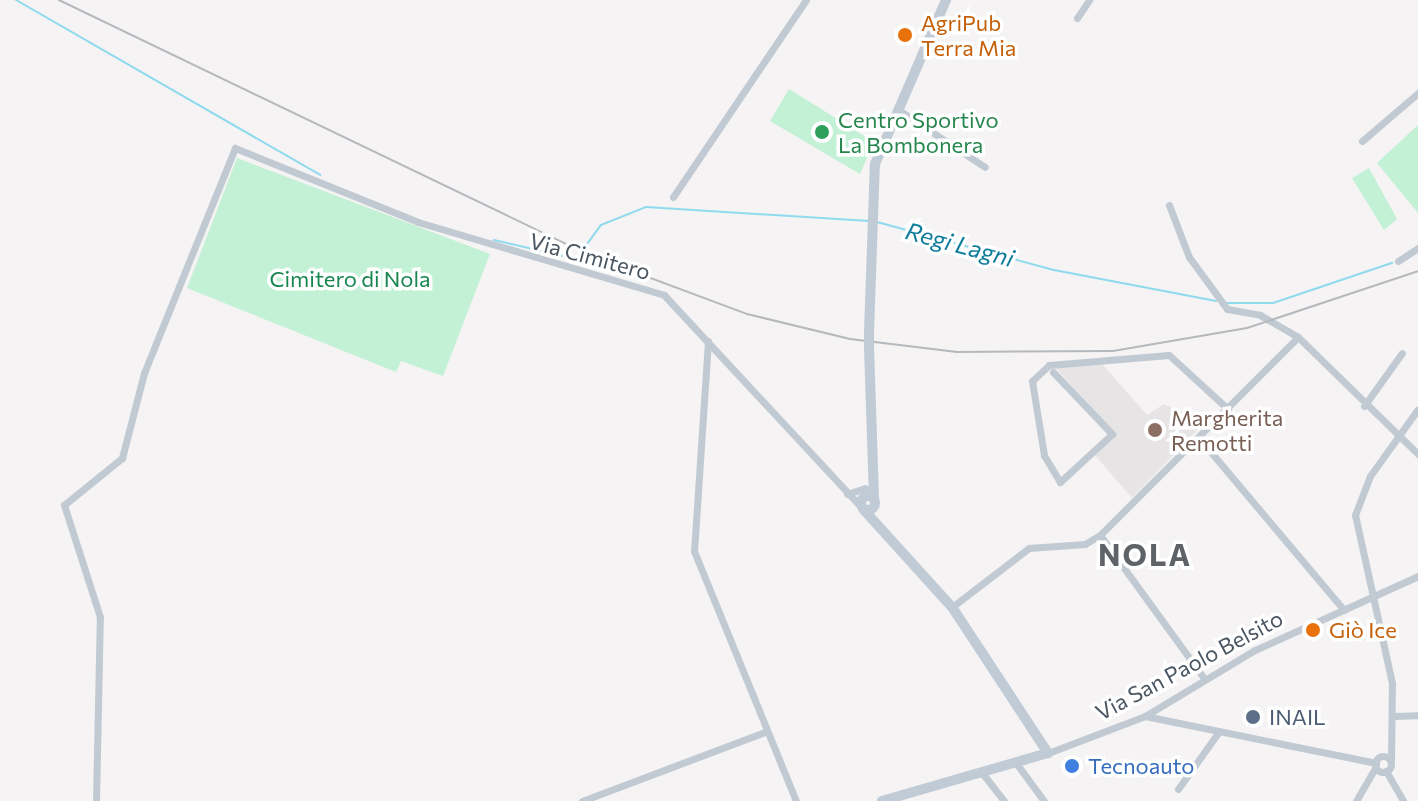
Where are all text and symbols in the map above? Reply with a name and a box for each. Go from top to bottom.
place label: AgriPub Terra Mia [921,9,1016,60]
marker: AgriPub Terra Mia [896,26,914,44]
place label: Centro Sportivo La Bombonera [838,106,999,158]
marker: Centro Sportivo La Bombonera [813,123,831,141]
water label: Regi Lagni [903,216,1017,272]
street label: Via Cimitero [527,227,653,285]
park label: Cimitero di Nola [269,266,431,292]
place label: Margherita Remotti [1171,404,1283,456]
marker: Margherita Remotti [1146,421,1164,439]
district label: NOLA [1098,536,1192,572]
street label: Via San Paolo Belsito [1091,604,1287,726]
place label: Giò Ice [1329,617,1397,643]
marker: Giò Ice [1304,621,1322,639]
place label: INAIL [1269,704,1326,730]
marker: INAIL [1244,708,1262,726]
place label: Tecnoauto [1088,753,1194,779]
marker: Tecnoauto [1063,757,1081,775]

